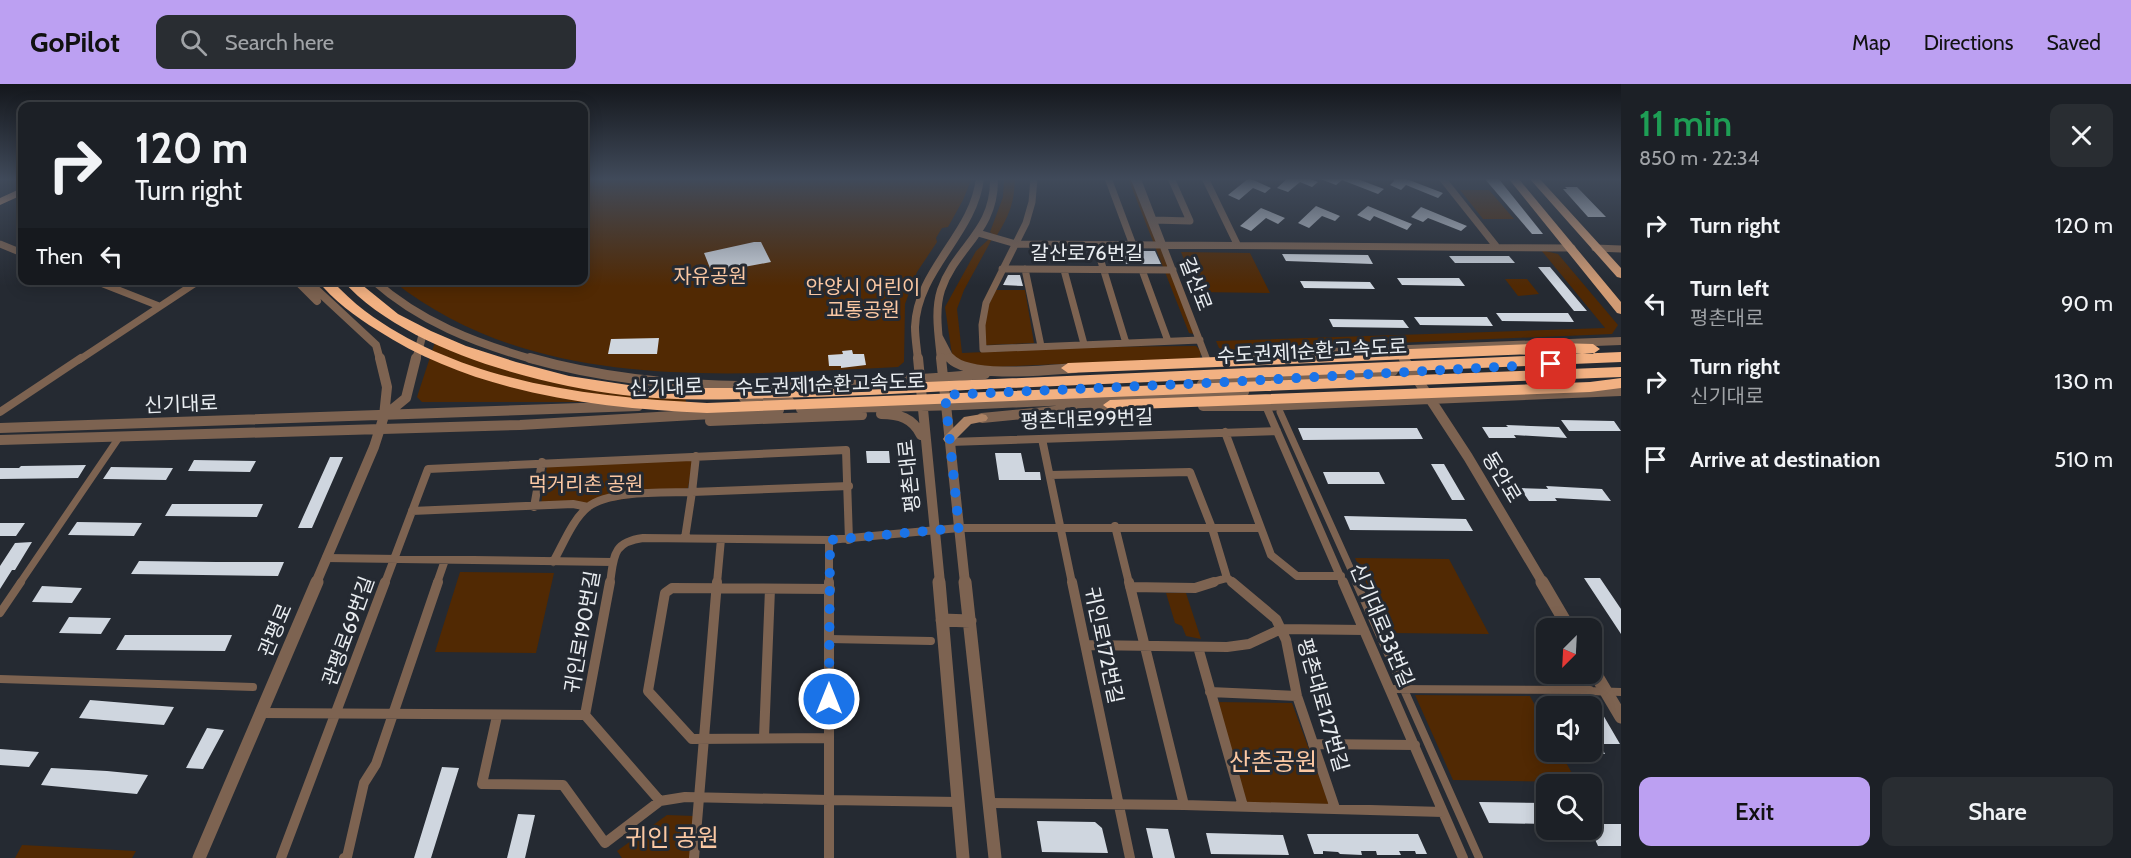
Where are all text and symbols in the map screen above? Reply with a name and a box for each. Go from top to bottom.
search box [156,15,576,69]
text: GoPilot [30,25,120,59]
icon: search [177,26,210,59]
text: Search here [225,29,334,56]
text: Map [1852,30,1891,55]
text: Directions [1924,30,2013,55]
text: Saved [2046,30,2101,55]
text: 11 min [1639,101,1732,145]
button: close [2050,104,2113,167]
text: 120 m [135,122,248,174]
icon: right [36,126,114,204]
text: 850 m · 22:34 [1639,146,1759,170]
text: Turn right [135,174,242,207]
icon: right [1639,209,1672,242]
text: Turn right [1690,212,1780,239]
text: 120 m [2055,212,2113,239]
icon: left [95,240,128,273]
street label: 갈산로76번길 [1031,241,1143,265]
text: Then [36,243,83,270]
street label: 갈산로 [1175,254,1217,314]
park label: 자유공원 [673,264,747,288]
park label: 안양시 어린이 교통공원 [806,275,920,322]
text: Turn left [1690,275,1769,302]
icon: left [1639,287,1672,320]
text: 90 m [2061,290,2113,317]
text: 평촌대로 [1690,306,1764,330]
street label: 수도권제1순환고속도로 [1216,334,1408,368]
pin [1525,338,1576,389]
icon: arrive [1534,347,1567,380]
text: Turn right [1690,353,1780,380]
icon: right [1639,365,1672,398]
text: 130 m [2054,368,2113,395]
street label: 수도권제1순환고속도로 [734,369,926,399]
street label: 신기대로 [629,374,703,400]
text: 신기대로 [1690,384,1764,408]
street label: 신기대로 [144,391,218,417]
street label: 평촌대로99번길 [1020,405,1154,433]
street label: 평촌대로 [893,438,925,514]
icon: arrive [1639,443,1672,476]
text: Arrive at destination [1690,446,1880,473]
text: 510 m [2054,446,2113,473]
street label: 동안로 [1477,447,1527,507]
park label: 먹거리촌 공원 [529,472,643,496]
street label: 신기대로33번길 [1345,560,1419,690]
street label: 귀인로190번길 [559,569,605,695]
street label: 관평로69번길 [317,573,379,689]
street label: 귀인로172번길 [1080,584,1128,706]
street label: 관평로 [253,600,297,660]
north arrow [1536,618,1602,684]
map controls [1536,618,1602,840]
street label: 평촌대로127번길 [1293,636,1353,774]
position arrow [797,667,861,731]
button: sound [1536,696,1602,762]
park label: 산촌공원 [1229,747,1317,776]
button: search [1536,774,1602,840]
button: Exit [1639,777,1870,846]
button: Share [1882,777,2113,846]
park label: 귀인 공원 [625,823,719,852]

